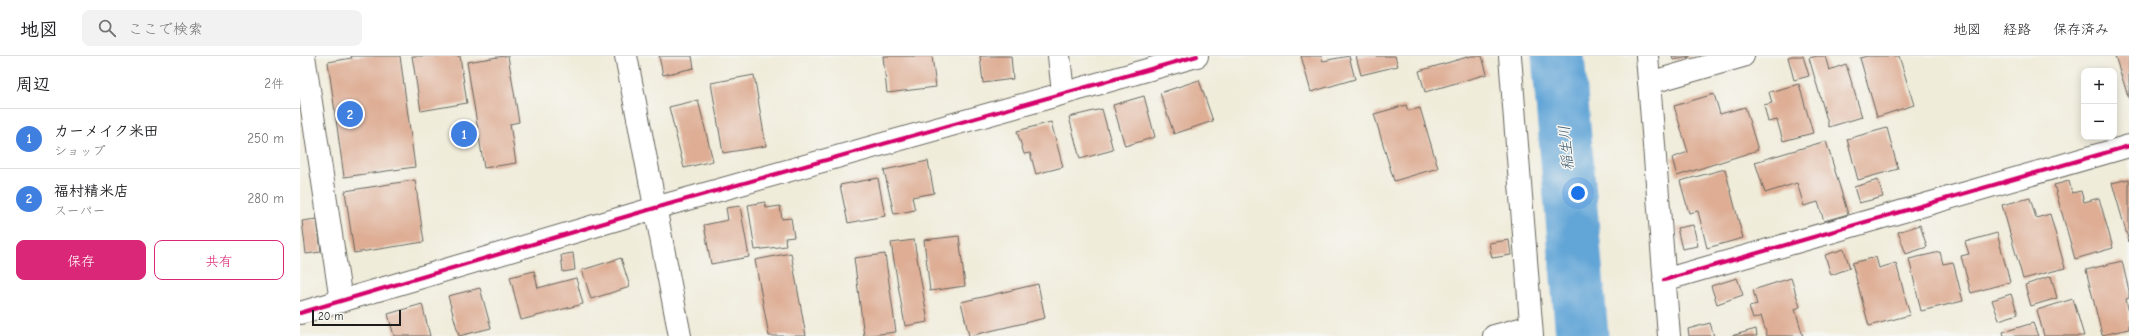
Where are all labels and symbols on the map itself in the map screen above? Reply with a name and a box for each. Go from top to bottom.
pin: 2 [337,99,363,129]
pin: 1 [451,119,477,149]
water label: 稲生川 [1555,125,1577,171]
your location [1568,183,1588,203]
scale bar [312,308,401,327]

